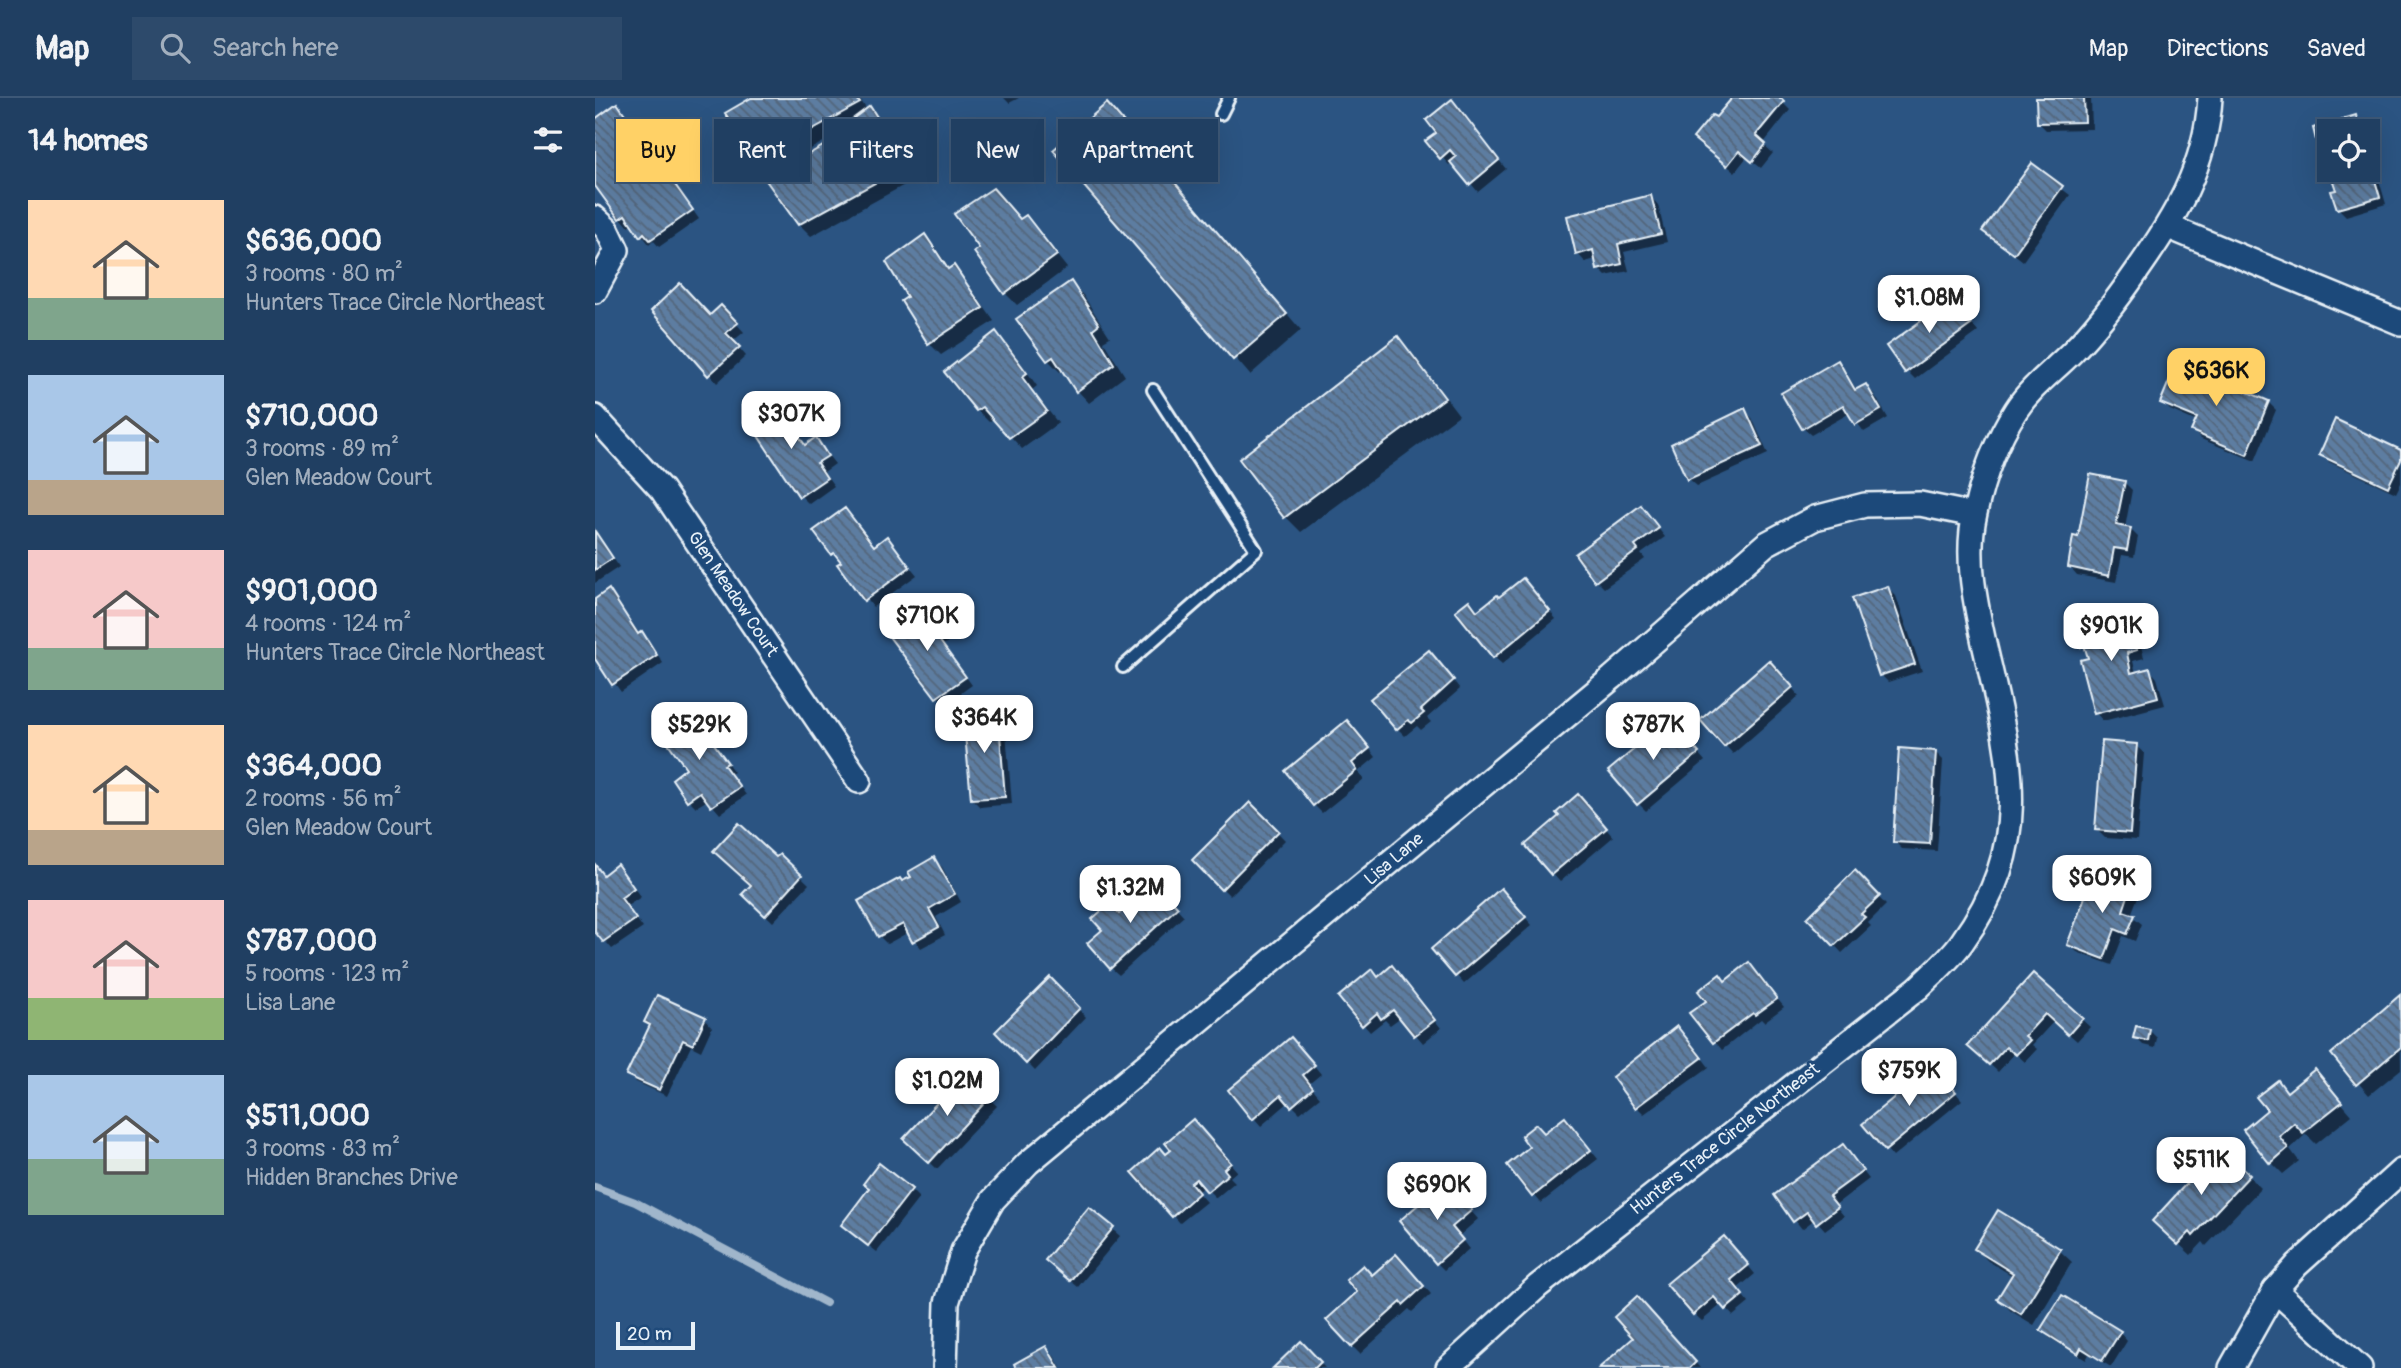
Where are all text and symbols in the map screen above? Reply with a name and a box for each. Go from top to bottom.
search box [132,17,622,80]
text: Map [35,28,90,69]
icon: search [156,29,194,67]
text: Search here [212,32,339,64]
text: Map [2089,34,2129,63]
text: Directions [2167,34,2268,63]
text: Saved [2306,34,2366,63]
chip: Buy [616,119,700,182]
chip: Rent [714,119,810,182]
chip: Filters [824,119,937,182]
chip: New [951,119,1044,182]
chip: Apartment [1058,119,1218,182]
map controls [2317,119,2380,182]
button: locate [2317,119,2380,182]
icon: filters [529,121,567,159]
text: 14 homes [28,122,148,159]
text: $636,000 [245,222,382,259]
icon: home [84,228,168,312]
text: 3 rooms · 80 m² [245,259,403,288]
pin: $1.08M [1872,275,1986,335]
text: $1.08M [1894,283,1964,312]
text: Hunters Trace Circle Northeast [245,288,545,317]
pin: $636K [2167,348,2265,408]
text: $636K [2183,356,2249,385]
pin: $307K [742,392,840,451]
text: $710,000 [245,397,378,434]
text: $307K [757,399,825,428]
icon: home [84,403,168,487]
text: 3 rooms · 89 m² [245,434,399,463]
text: Glen Meadow Court [245,463,432,492]
street label: Glen Meadow Court [683,527,784,662]
text: $901,000 [245,572,378,609]
icon: home [84,578,168,662]
pin: $710K [878,594,976,653]
text: $710K [895,601,959,630]
pin: $901K [2062,603,2160,663]
text: 4 rooms · 124 m² [245,609,411,638]
text: $901K [2080,611,2142,640]
text: Hunters Trace Circle Northeast [245,638,545,667]
pin: $364K [935,696,1033,755]
pin: $529K [650,702,748,762]
pin: $787K [1604,702,1702,762]
text: $364K [951,703,1017,732]
text: $529K [667,710,731,739]
text: $787K [1622,710,1684,739]
text: $364,000 [245,747,382,784]
icon: home [84,753,168,837]
text: 2 rooms · 56 m² [245,784,402,813]
text: Glen Meadow Court [245,813,432,842]
street label: Lisa Lane [1360,827,1429,891]
pin: $609K [2053,856,2151,915]
text: $609K [2068,863,2136,892]
pin: $1.32M [1073,866,1187,925]
text: $1.32M [1096,873,1164,902]
text: $787,000 [245,922,377,959]
icon: home [84,928,168,1012]
text: 5 rooms · 123 m² [245,959,409,988]
text: Lisa Lane [245,988,335,1017]
pin: $759K [1860,1048,1958,1108]
text: $759K [1878,1056,1940,1085]
street label: Hunters Trace Circle Northeast [1625,1057,1825,1220]
pin: $1.02M [890,1058,1004,1118]
text: $1.02M [911,1066,983,1095]
text: $511,000 [245,1097,370,1134]
icon: home [84,1103,168,1187]
text: 3 rooms · 83 m² [245,1134,400,1163]
pin: $511K [2152,1138,2250,1197]
text: $511K [2173,1145,2229,1174]
pin: $690K [1388,1162,1486,1222]
text: Hidden Branches Drive [245,1163,458,1192]
text: $690K [1403,1170,1471,1199]
scale bar [616,1319,695,1351]
text: 20 m [627,1322,672,1346]

